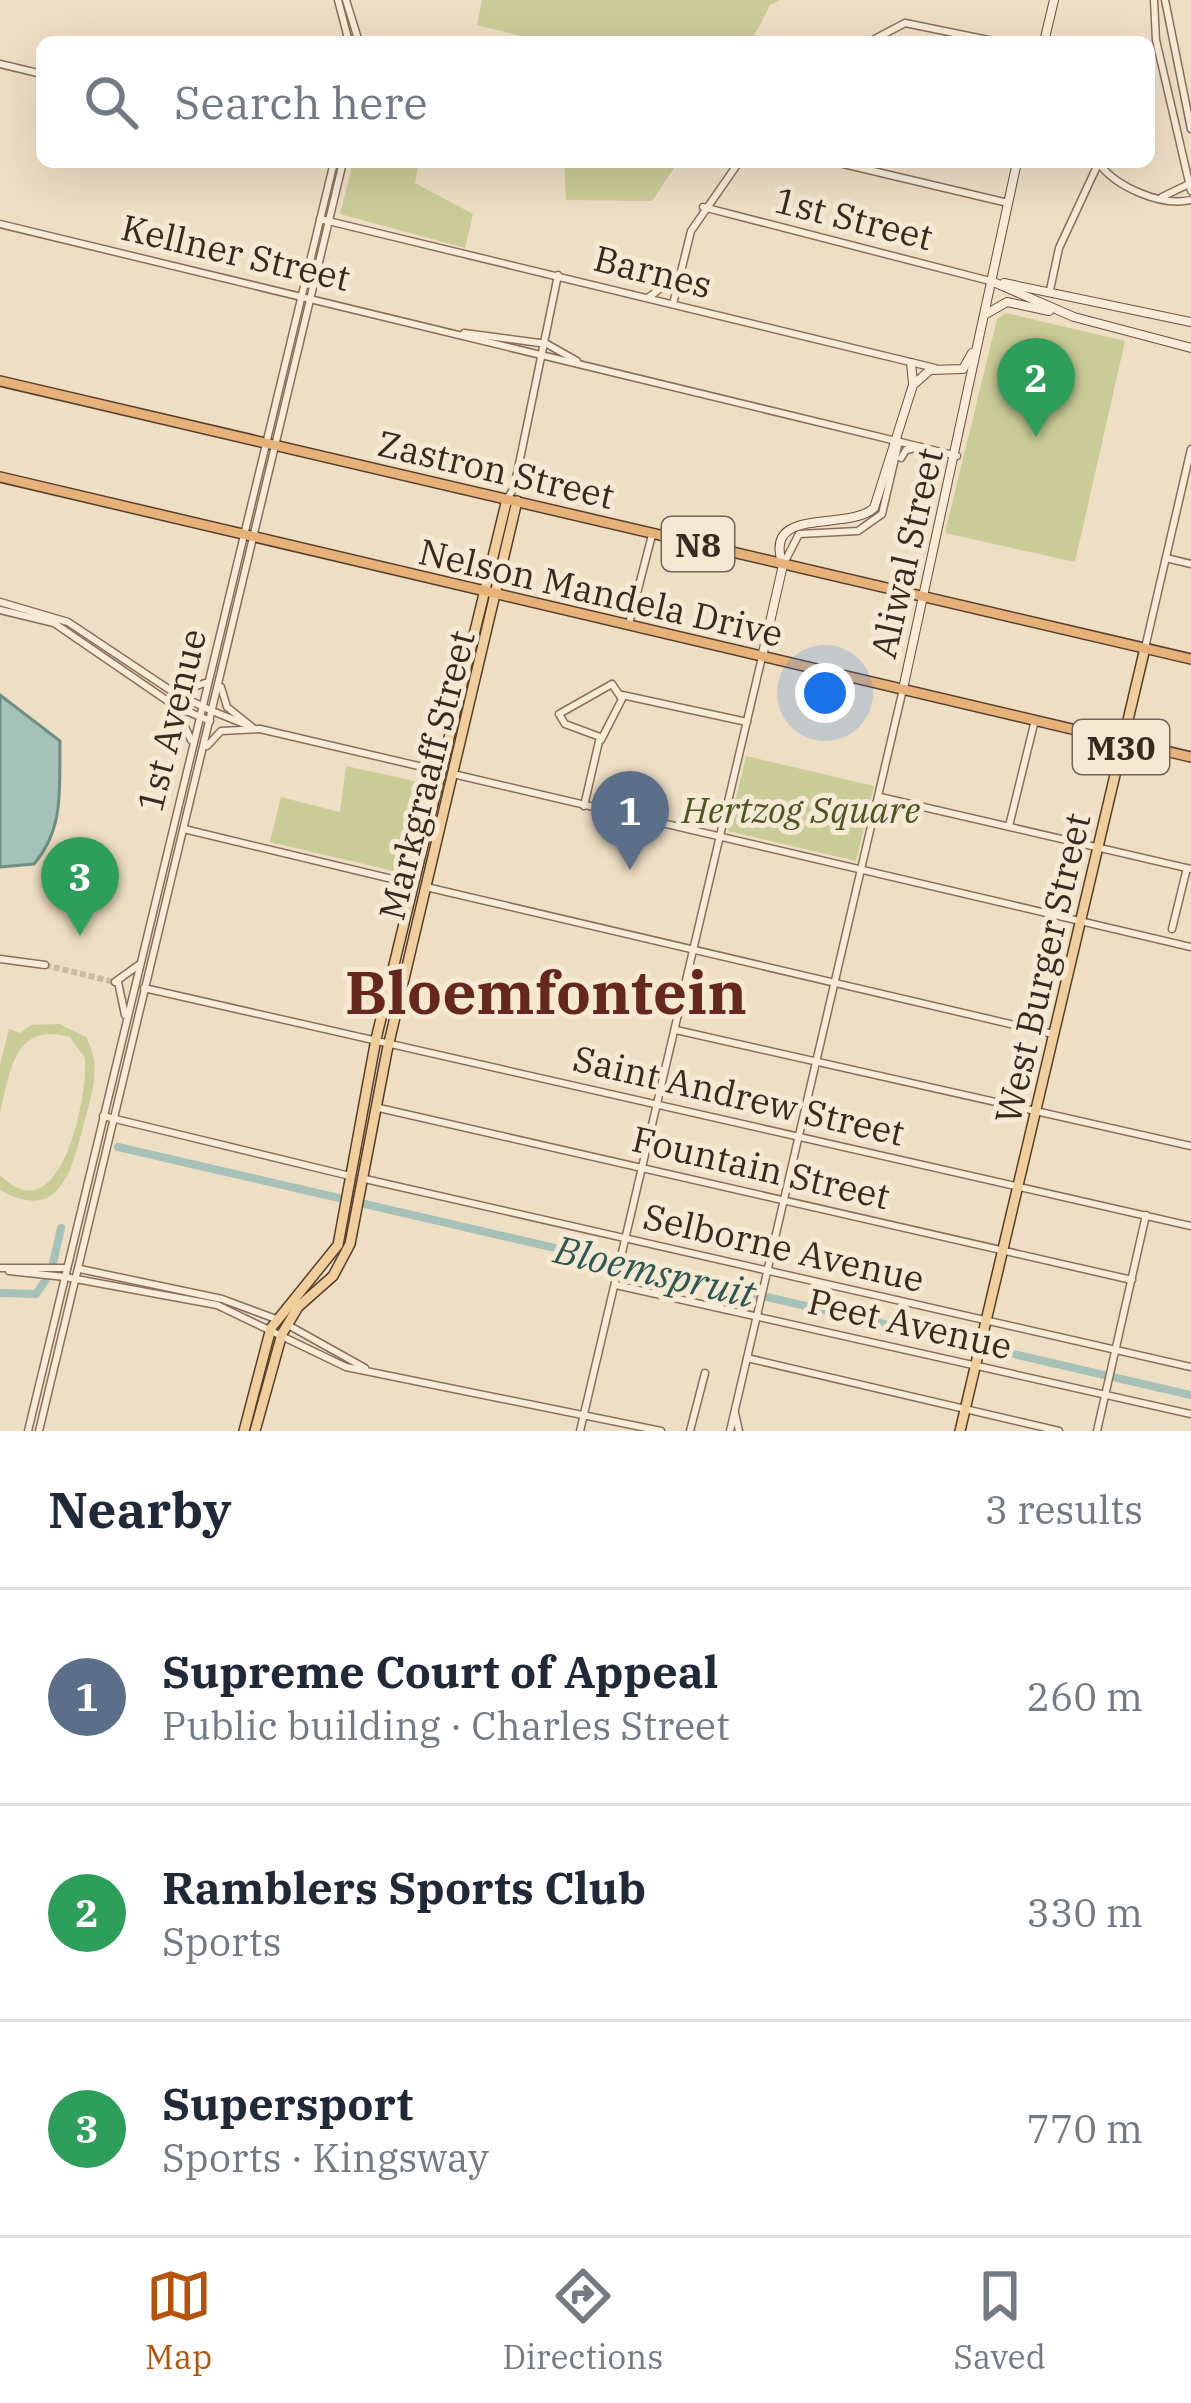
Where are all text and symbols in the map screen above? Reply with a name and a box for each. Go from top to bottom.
search box [36,36,1155,168]
icon: search [78,69,144,135]
text: Search here [174,73,428,131]
street label: 1st Street [770,176,938,260]
street label: Kellner Street [117,203,355,301]
street label: Barnes [589,234,717,308]
pin: 2 [997,338,1075,437]
street label: Zastron Street [373,419,619,519]
street label: Aliwal Street [859,443,953,663]
road number: N8 [662,517,734,571]
street label: Nelson Mandela Drive [414,527,788,657]
street label: 1st Avenue [126,624,216,816]
street label: Markgraaff Street [367,625,485,925]
your location [795,663,855,723]
road number: M30 [1073,720,1169,774]
pin: 1 [591,771,669,870]
park label: Hertzog Square [681,786,920,833]
street label: West Burger Street [983,808,1101,1128]
pin: 3 [41,837,119,936]
district label: Bloemfontein [345,952,747,1031]
street label: Saint Andrew Street [569,1034,909,1156]
street label: Fountain Street [628,1115,894,1219]
street label: Selborne Avenue [639,1192,929,1302]
water label: Bloemspruit [549,1223,761,1319]
street label: Peet Avenue [803,1277,1017,1369]
text: Nearby [48,1476,232,1542]
text: 3 results [985,1484,1143,1535]
text: Supreme Court of Appeal [162,1642,718,1700]
text: 1 [75,1671,99,1722]
text: 260 m [1027,1671,1143,1722]
text: Public building · Charles Street [162,1700,730,1751]
text: Ramblers Sports Club [162,1858,646,1916]
text: 2 [75,1887,99,1938]
text: 330 m [1027,1887,1143,1938]
text: Sports [162,1916,282,1967]
text: Supersport [162,2074,413,2132]
text: 3 [75,2103,99,2154]
text: 770 m [1027,2103,1143,2154]
text: Sports · Kingsway [162,2132,489,2183]
tab: Map [145,2263,212,2378]
tab: Directions [502,2263,663,2378]
tab: Saved [953,2263,1046,2378]

